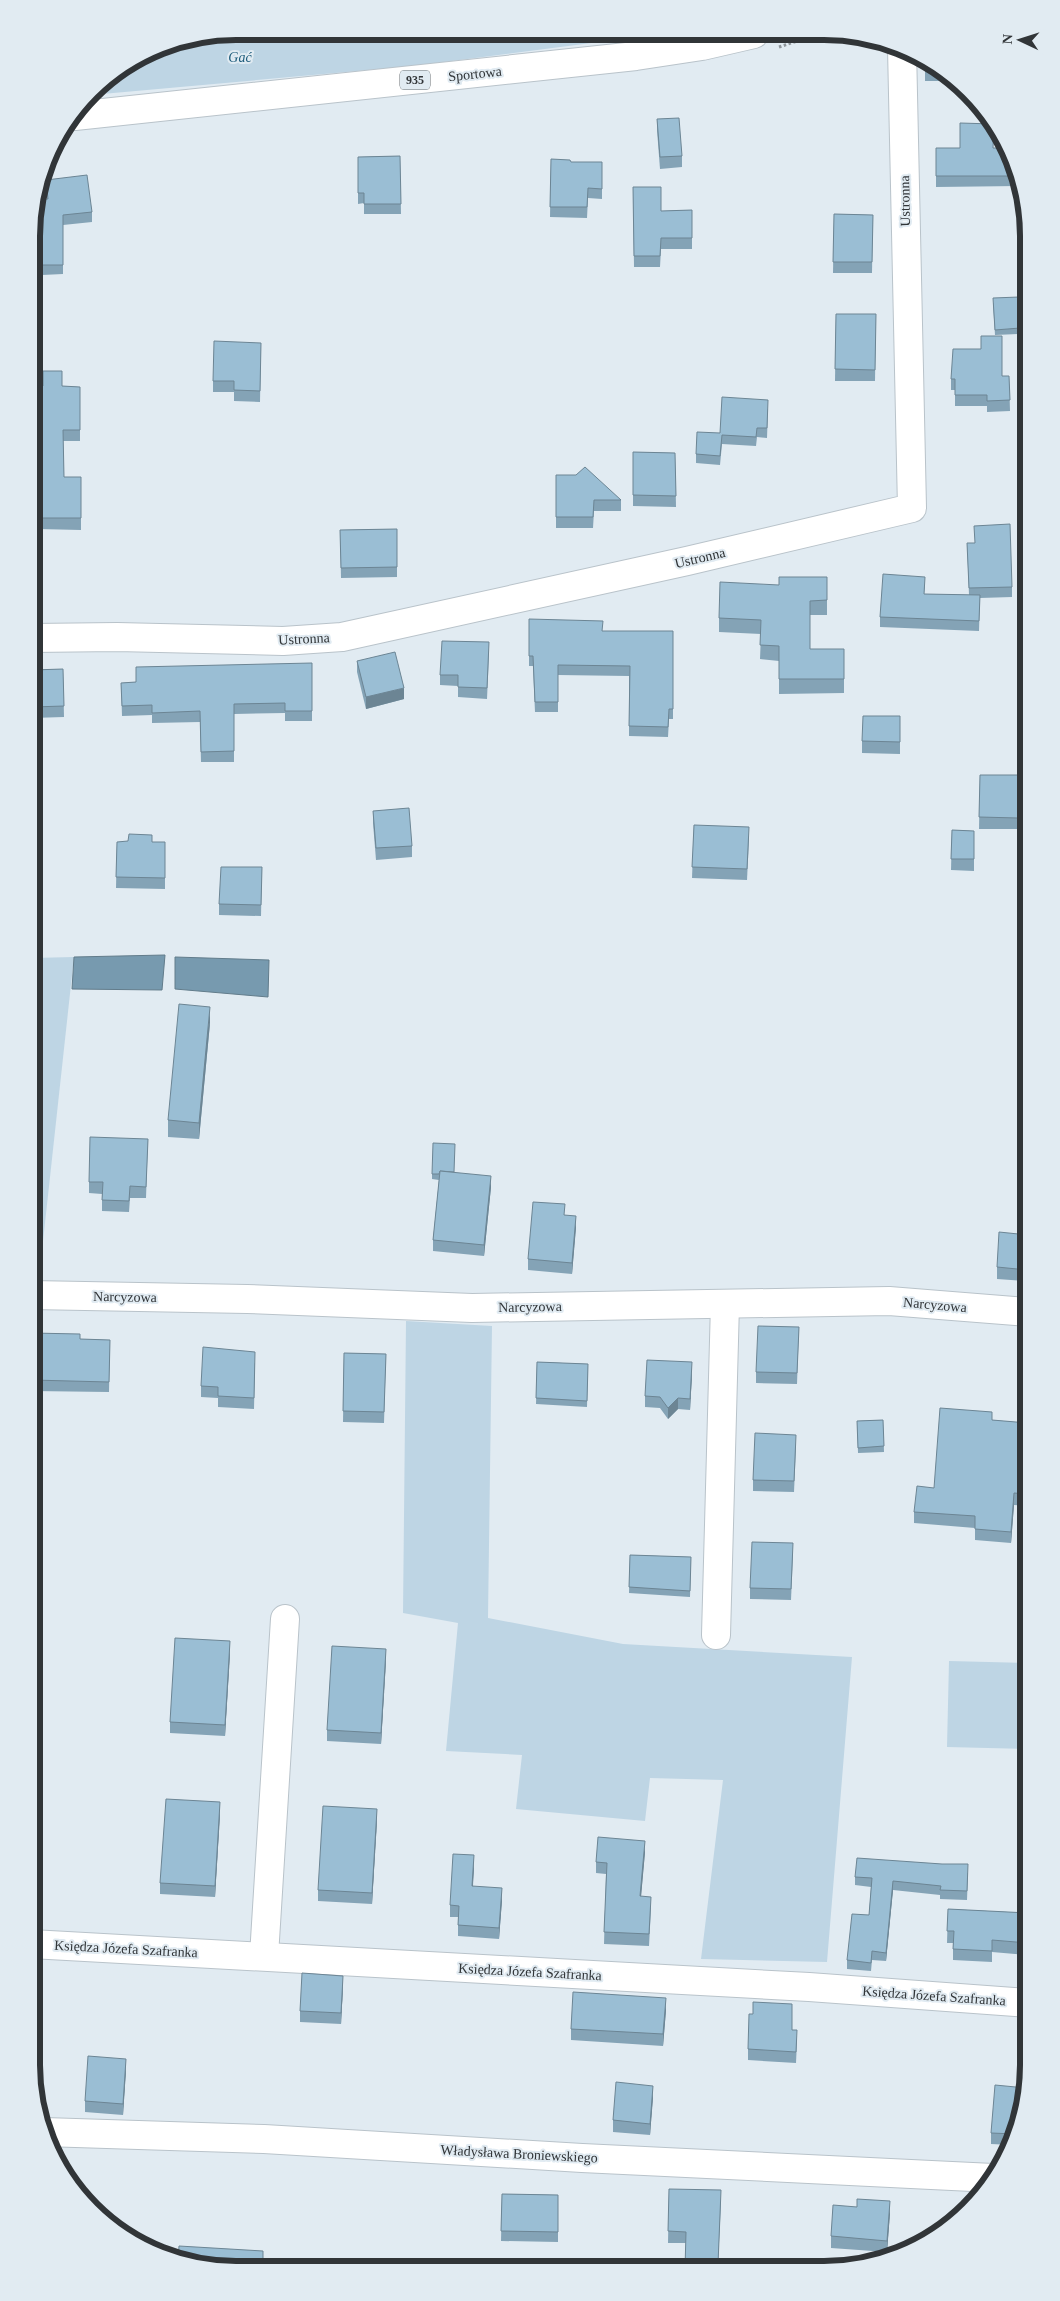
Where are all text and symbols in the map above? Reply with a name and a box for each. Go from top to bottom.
north arrow [995,15,1045,65]
text: N [1000,34,1015,45]
park label: Gać [228,50,252,65]
street label: Sportowa [448,64,503,84]
road number: 935 [400,70,430,90]
street label: Ustronna [897,174,913,227]
street label: Ustronna [673,545,727,571]
street label: Ustronna [278,630,331,648]
street label: Narcyzowa [93,1289,158,1305]
street label: Narcyzowa [903,1295,968,1315]
street label: Narcyzowa [498,1299,563,1315]
street label: Księdza Józefa Szafranka [54,1938,199,1960]
street label: Księdza Józefa Szafranka [458,1961,603,1983]
street label: Księdza Józefa Szafranka [862,1984,1007,2009]
street label: Władysława Broniewskiego [440,2142,598,2166]

